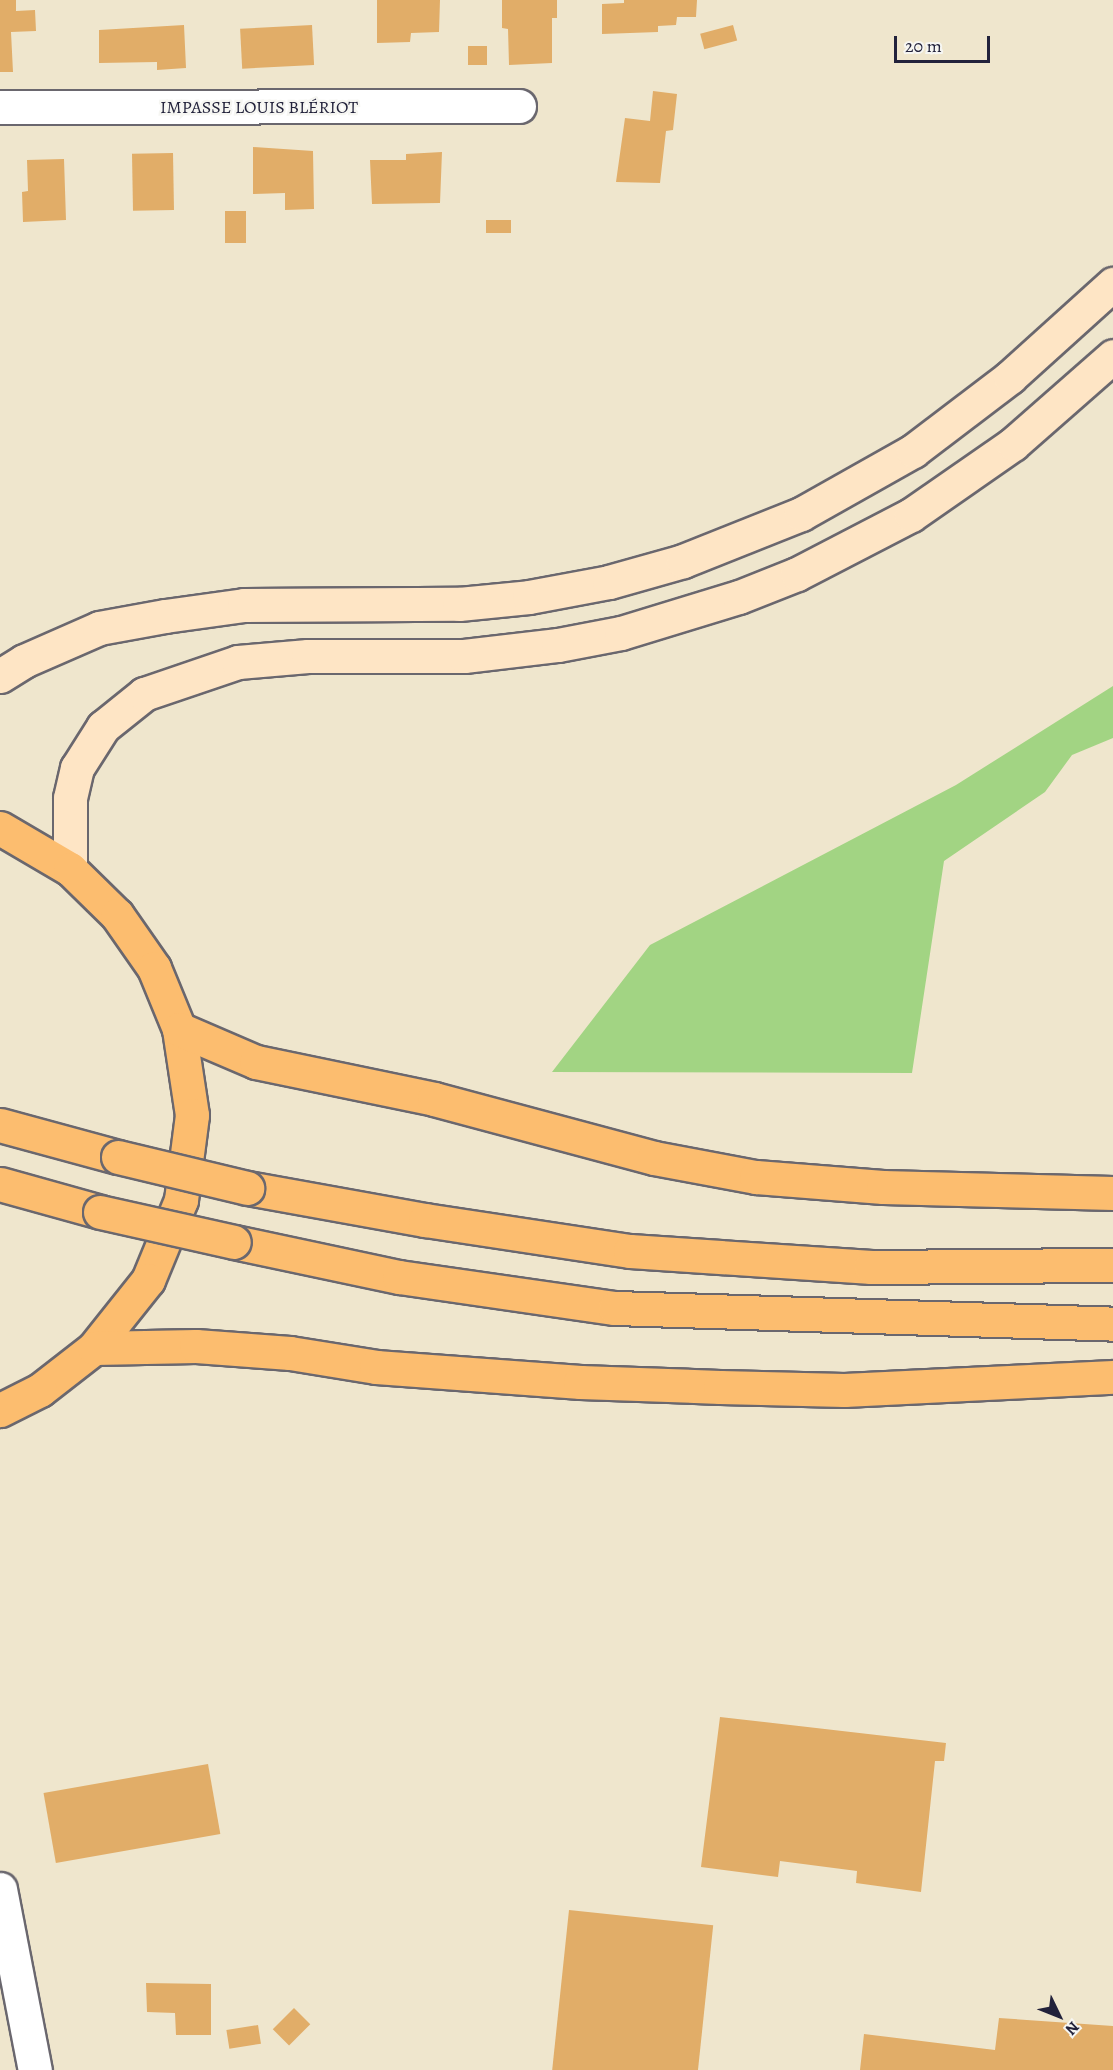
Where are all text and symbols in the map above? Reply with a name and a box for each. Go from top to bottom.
scale bar [897,24,993,62]
text: 20 m [905,34,942,58]
street label: IMPASSE LOUIS BLÉRIOT [160,96,358,118]
north arrow [1029,1986,1089,2046]
text: N [1060,2017,1084,2040]

